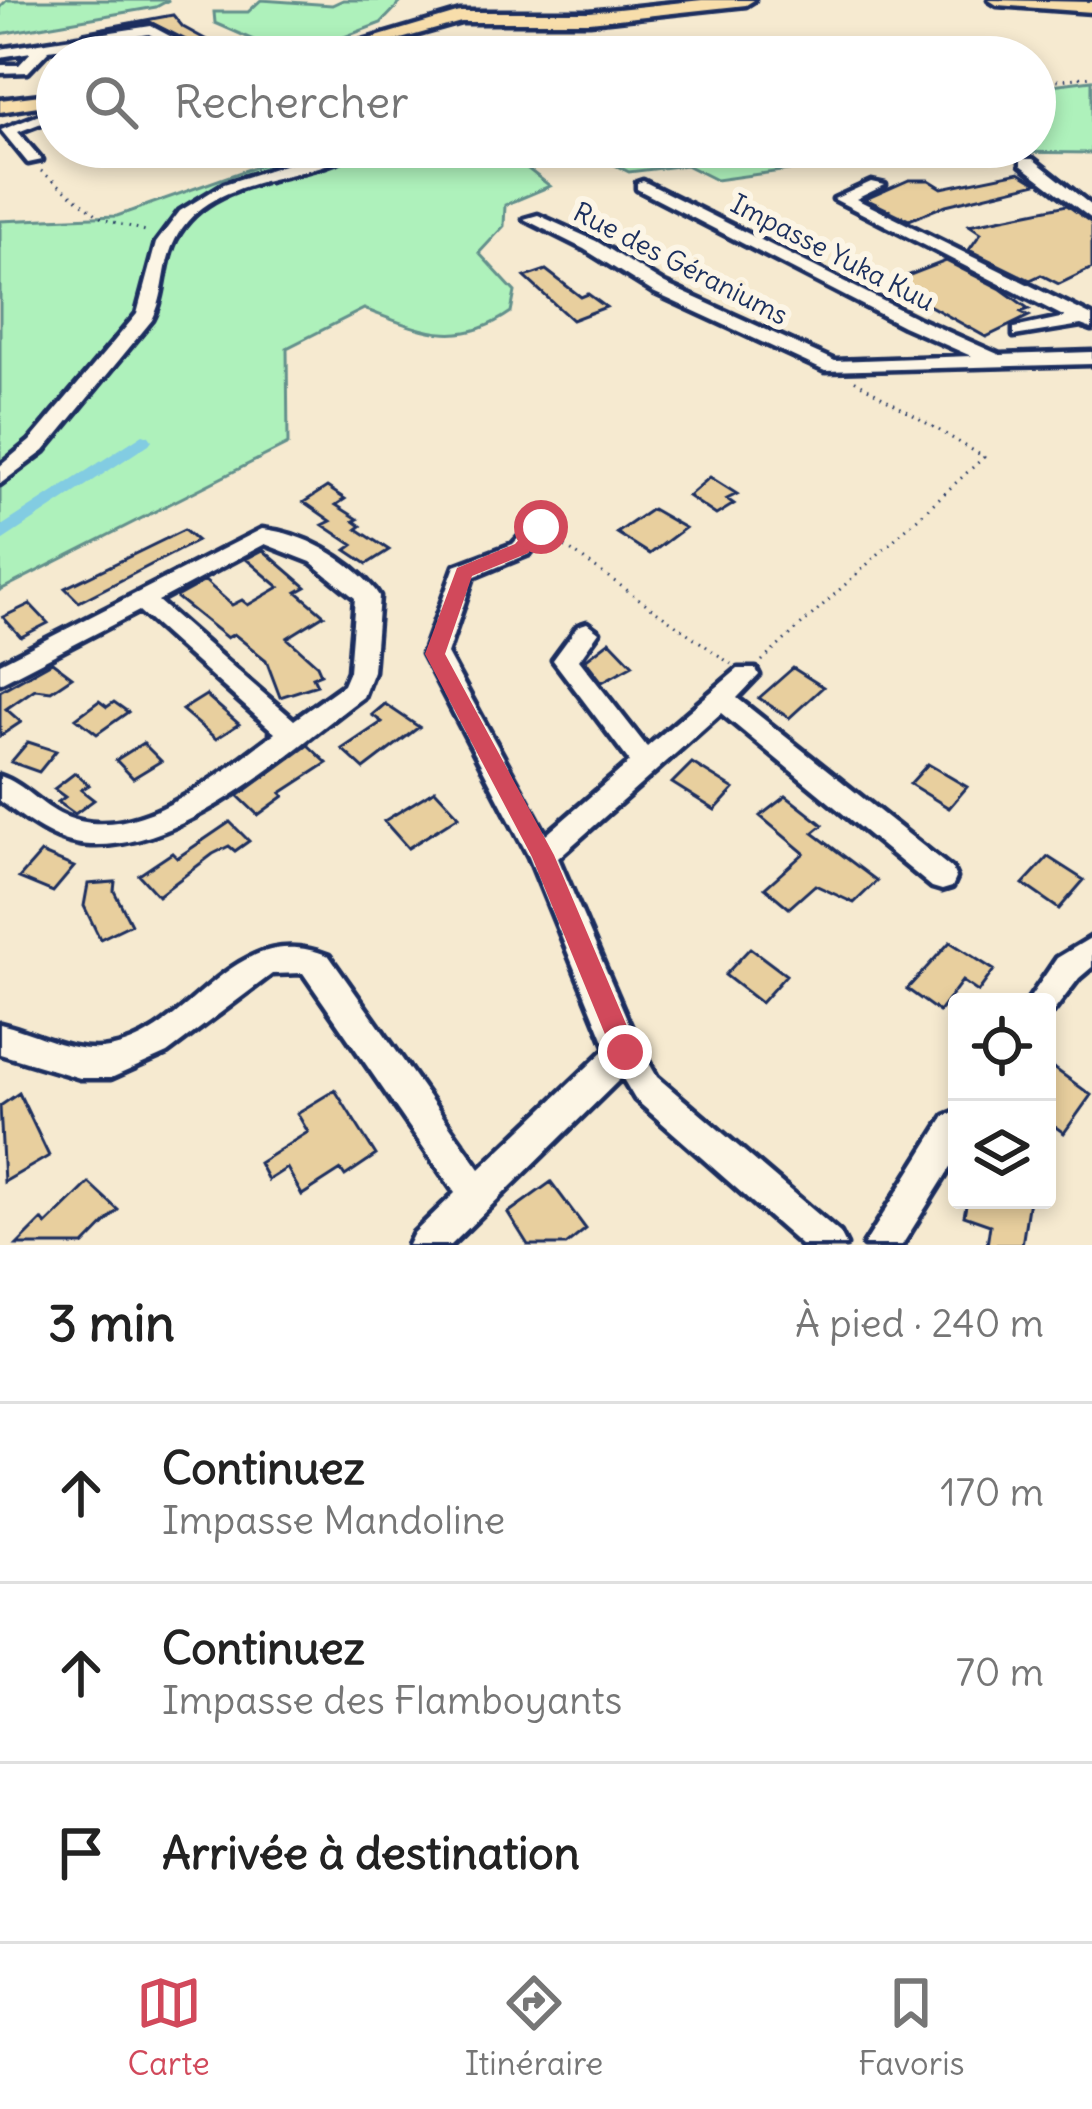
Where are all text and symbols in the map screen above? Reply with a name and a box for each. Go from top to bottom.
search box [36,36,1056,168]
icon: search [78,69,144,135]
text: Rechercher [174,74,409,130]
street label: Impasse Yuka Kuu [725,186,941,318]
street label: Rue des Géraniums [568,194,794,332]
route start [514,500,568,554]
map controls [948,993,1056,1209]
button: locate [948,993,1056,1101]
route end [598,1025,652,1079]
button: layers [948,1101,1056,1209]
text: 3 min [48,1291,175,1355]
text: À pied · 240 m [795,1299,1044,1348]
text: Continuez [162,1440,365,1496]
icon: ahead [48,1460,114,1526]
text: 170 m [940,1468,1044,1517]
text: Impasse Mandoline [162,1496,505,1545]
text: Continuez [162,1620,365,1676]
icon: ahead [48,1640,114,1706]
text: 70 m [956,1648,1044,1697]
text: Impasse des Flamboyants [162,1676,622,1725]
icon: arrive [48,1820,114,1886]
text: Arrivée à destination [162,1825,580,1881]
tab: Carte [127,1970,210,2084]
tab: Itinéraire [465,1970,603,2084]
tab: Favoris [858,1970,965,2084]

